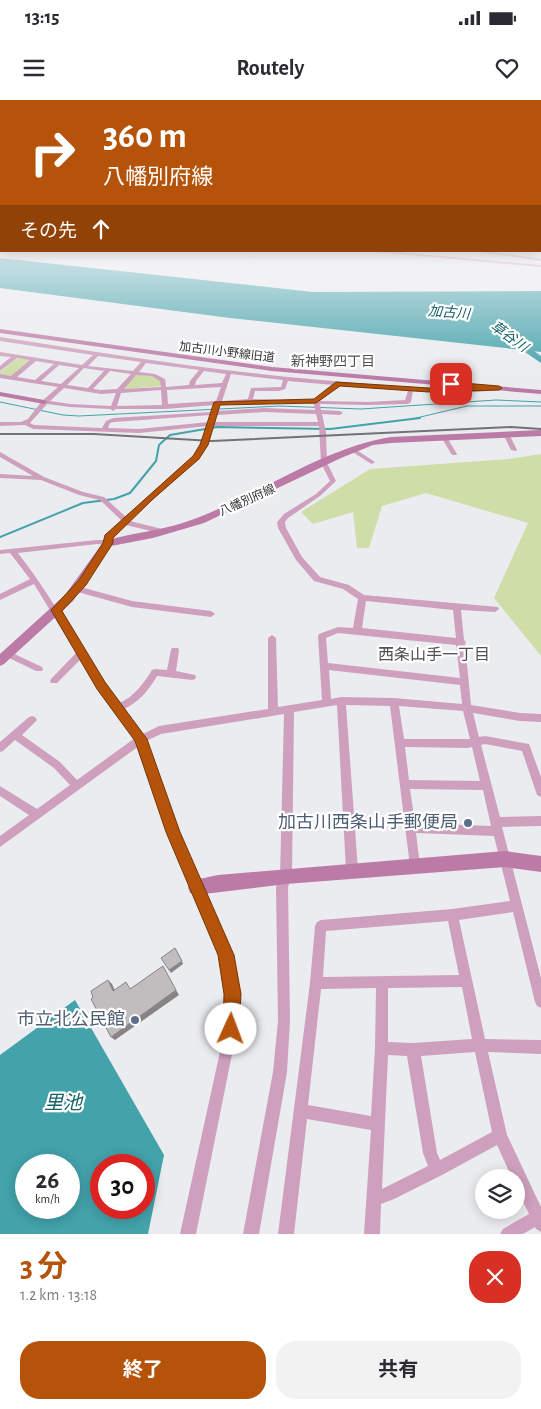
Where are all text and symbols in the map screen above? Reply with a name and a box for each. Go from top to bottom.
text: 13:15 [25,8,59,27]
icon: menu [20,54,48,82]
icon: heart [493,54,521,82]
text: Routely [237,57,304,79]
text: 360 m [103,119,187,154]
icon: right [20,120,85,185]
text: 八幡別府線 [103,166,213,188]
icon: ahead [87,215,115,243]
text: その先 [20,222,77,241]
water label: 加古川 [427,303,473,322]
water label: 草谷川 [488,318,532,356]
street label: 加古川小野線旧道 [179,339,276,364]
district label: 新神野四丁目 [291,354,375,369]
pin [430,363,472,405]
icon: arrive [437,370,465,398]
street label: 八幡別府線 [217,481,277,518]
district label: 西条山手一丁目 [378,646,490,663]
place label: 加古川西条山手郵便局 [278,813,458,832]
marker: 加古川西条山手郵便局 [462,817,474,829]
position arrow [204,1002,256,1054]
place label: 市立北公民館 [17,1009,125,1029]
marker: 市立北公民館 [129,1014,141,1026]
water label: 里池 [44,1093,84,1113]
speed limit sign: 30 [90,1154,155,1219]
text: 26 [36,1168,59,1193]
map controls [475,1169,525,1219]
button: layers [475,1169,525,1219]
text: km/h [35,1193,60,1205]
button: close [469,1251,521,1303]
text: 3 分 [20,1252,67,1282]
text: 1.2 km · 13:18 [20,1287,97,1303]
button: 終了 [20,1341,266,1399]
button: 共有 [276,1341,521,1399]

